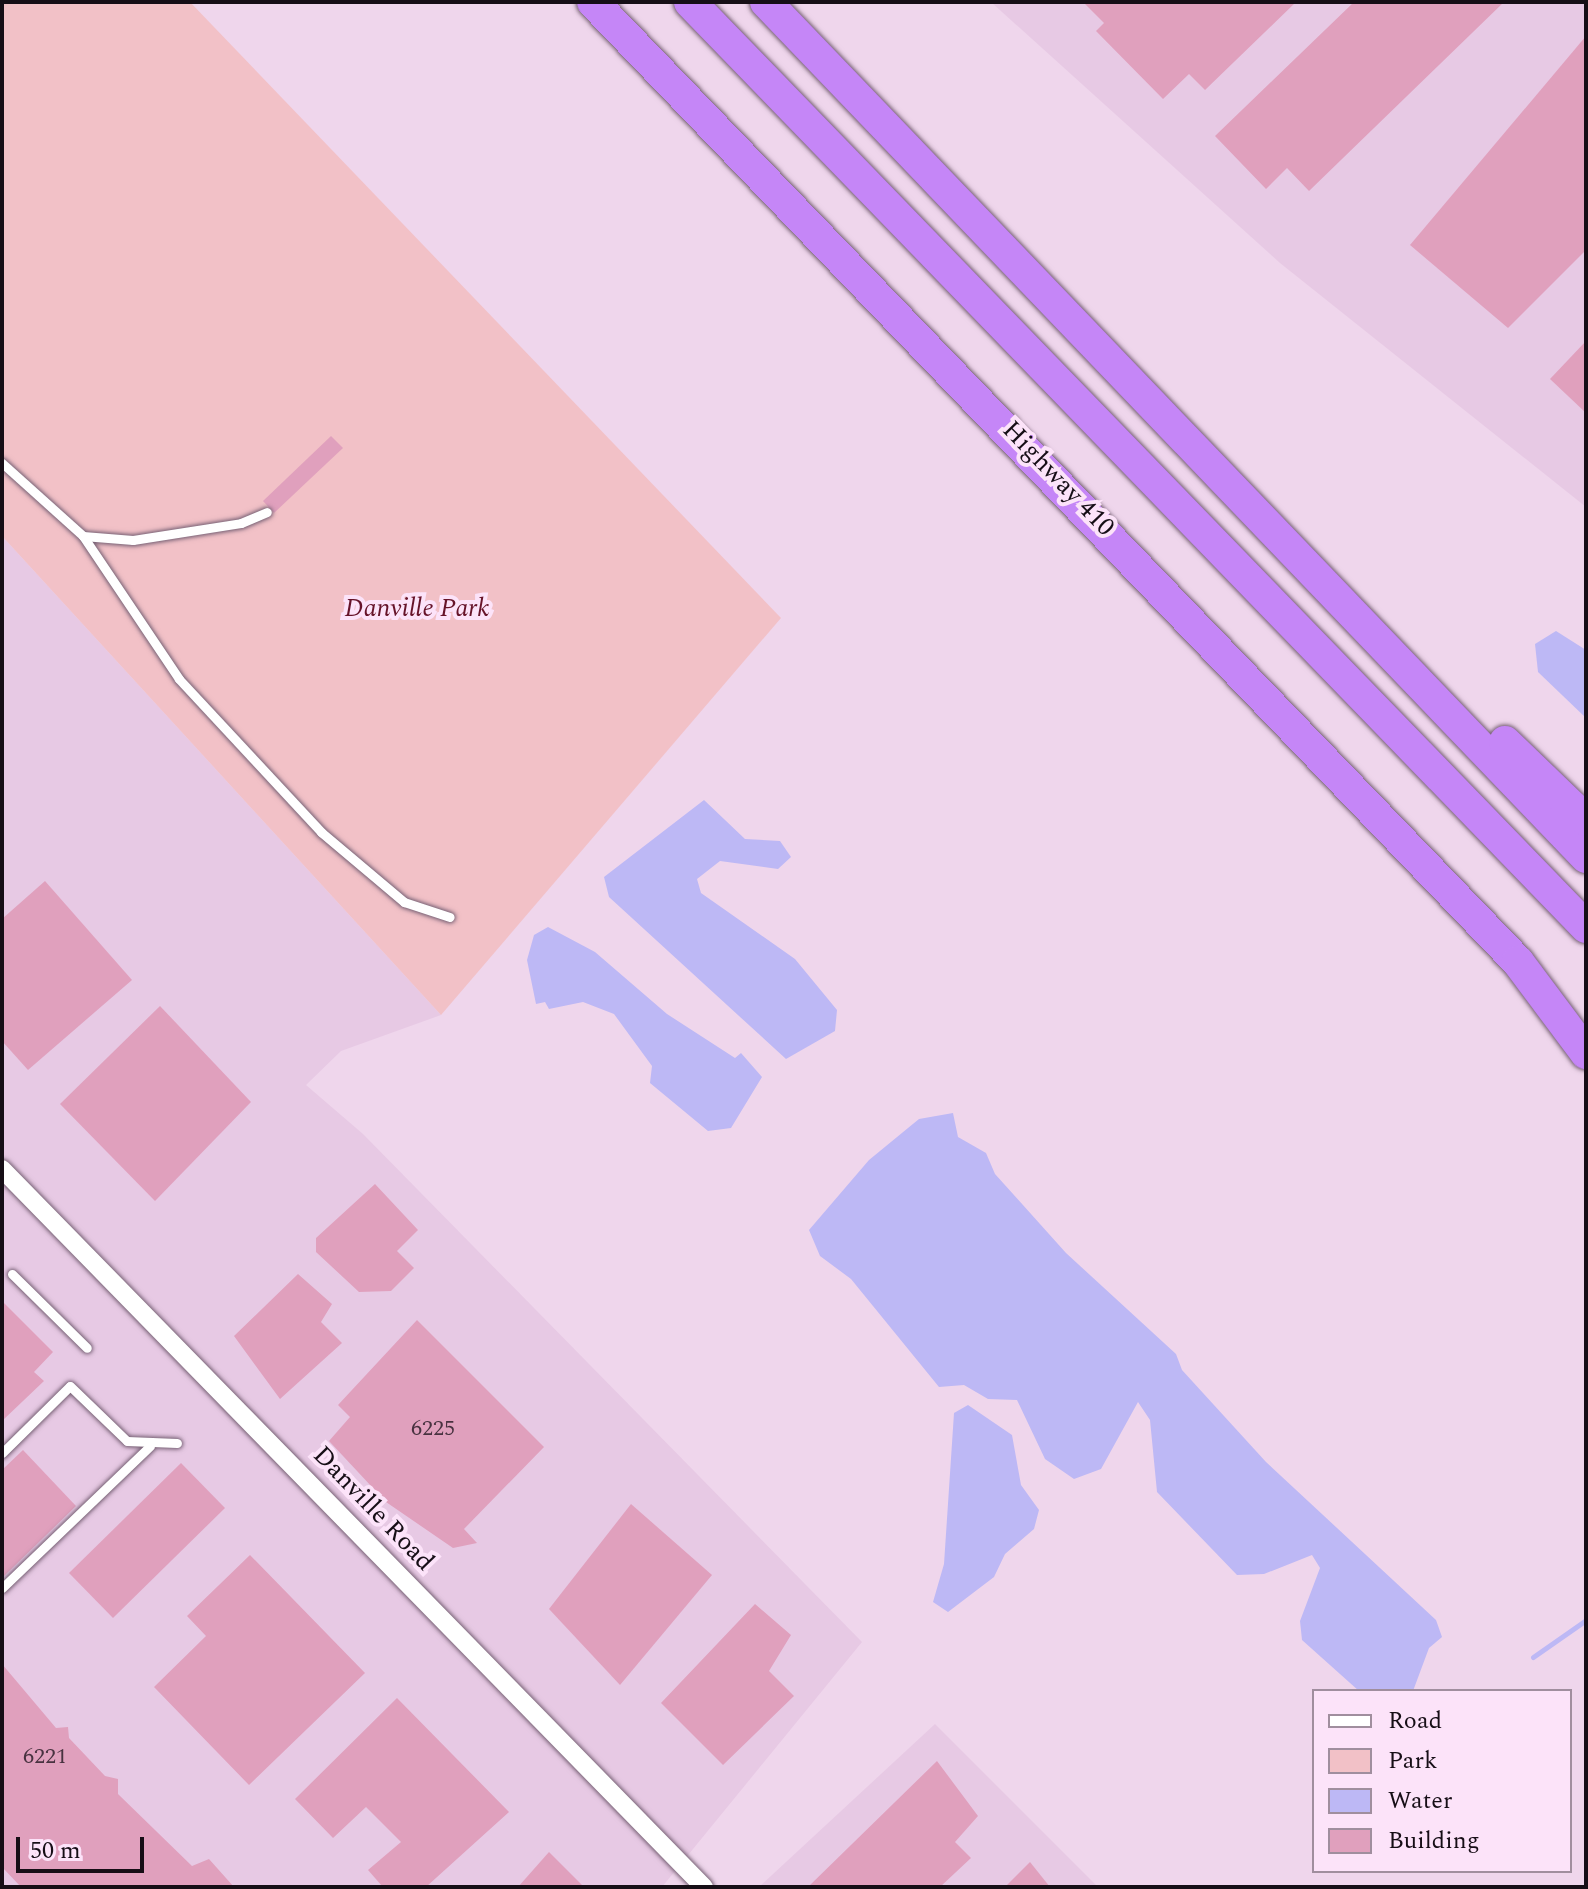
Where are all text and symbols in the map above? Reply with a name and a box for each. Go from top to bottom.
street label: Highway 410 [995,415,1121,543]
park label: Danville Park [345,593,489,625]
house number: 6225 [411,1416,455,1442]
street label: Danville Road [306,1440,440,1578]
legend [1312,1689,1572,1873]
text: Road [1388,1703,1442,1739]
text: Park [1388,1743,1438,1779]
house number: 6221 [23,1744,67,1770]
text: Water [1388,1783,1452,1819]
scale bar [20,1821,148,1871]
text: Building [1388,1823,1480,1859]
text: 50 m [30,1833,81,1869]

